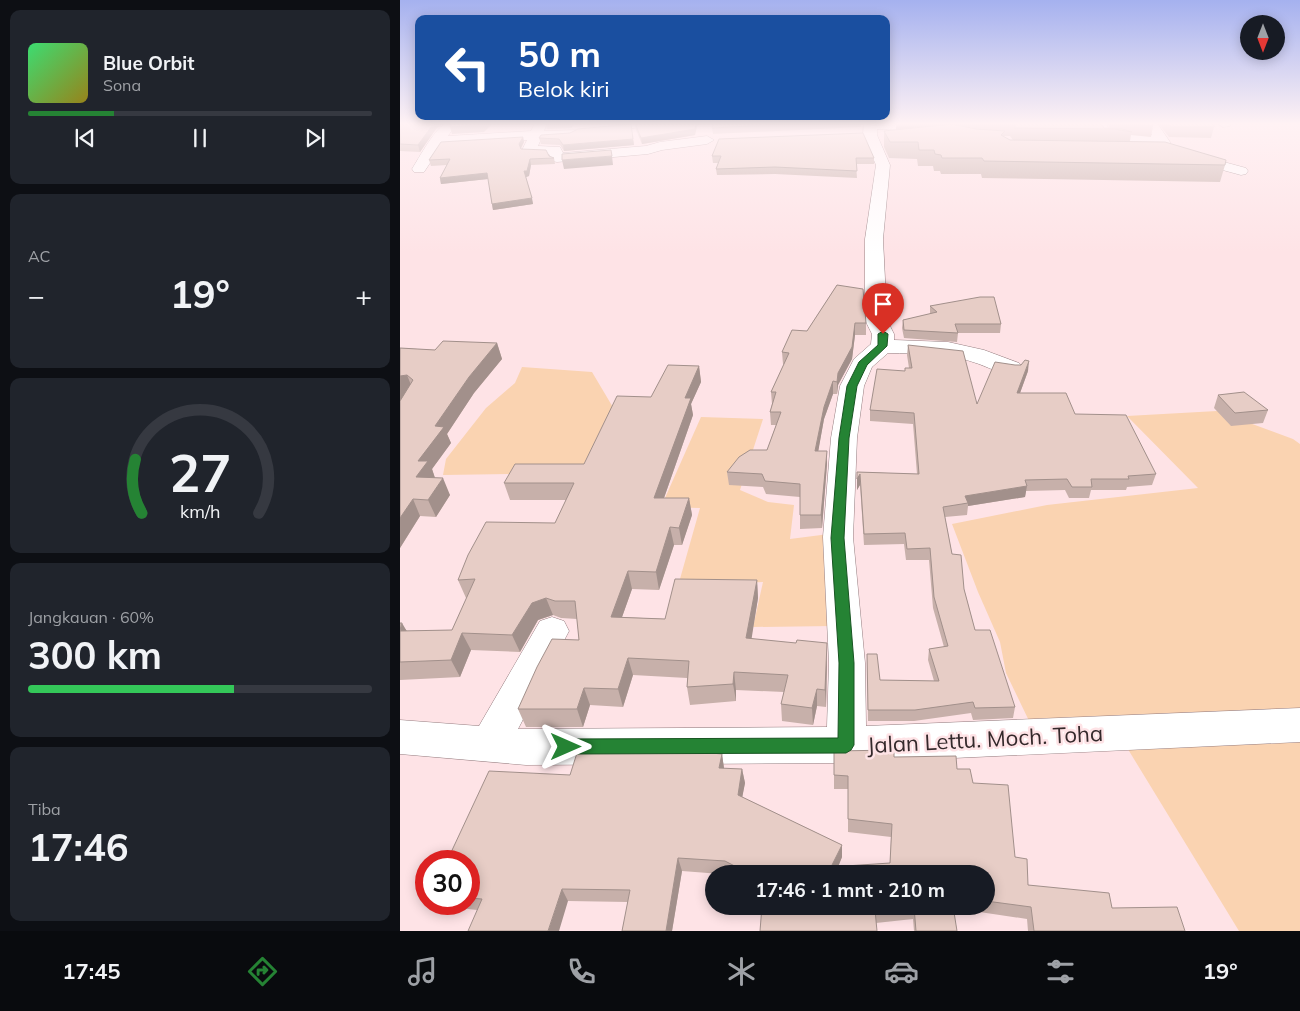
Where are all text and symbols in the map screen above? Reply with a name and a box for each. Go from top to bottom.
north arrow [1240,15,1285,60]
map controls [1240,15,1285,60]
text: 50 m [518,32,601,76]
icon: left [435,35,500,100]
text: Blue Orbit [103,51,194,75]
text: Sona [103,75,141,95]
text: Belok kiri [518,75,610,103]
icon: previous [71,124,99,152]
icon: pause [186,124,214,152]
icon: next [301,124,329,152]
text: AC [28,246,51,266]
text: 19° [170,270,230,318]
text: − [28,278,45,313]
text: + [355,278,372,313]
pin [862,283,904,334]
icon: arrive [869,290,897,318]
text: 27 [169,440,231,505]
text: km/h [180,500,220,522]
text: Jangkauan · 60% [28,607,154,627]
text: 300 km [28,631,162,679]
street label: Jalan Lettu. Moch. Toha [866,719,1104,759]
position arrow [539,720,591,772]
text: Tiba [28,799,61,819]
text: 17:46 [28,823,129,871]
speed limit sign: 30 [415,850,480,915]
text: 17:46 · 1 mnt · 210 m [755,878,945,902]
icon: directions [245,954,280,989]
icon: music [405,954,440,989]
icon: phone [564,954,599,989]
icon: climate [724,954,759,989]
icon: car [884,954,919,989]
icon: filters [1043,954,1078,989]
text: 17:45 [62,957,121,985]
text: 19° [1203,957,1238,985]

